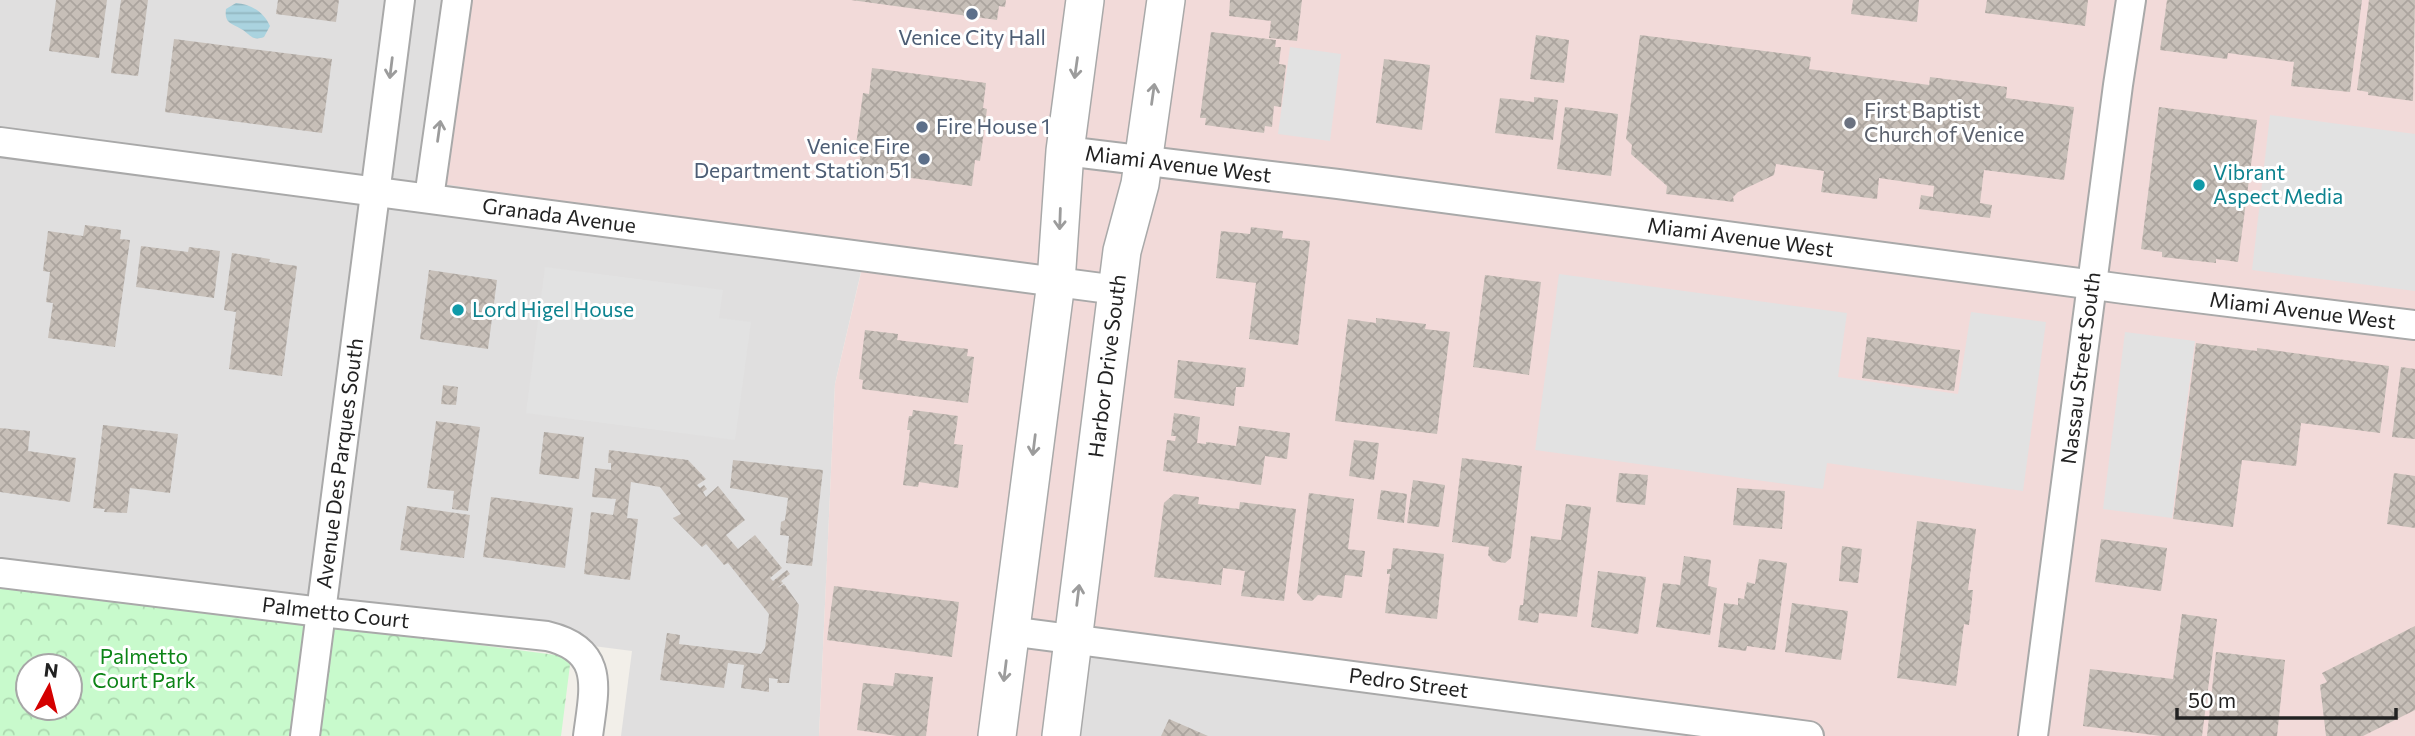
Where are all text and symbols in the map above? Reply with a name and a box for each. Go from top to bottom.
marker: Venice City Hall [964,6,980,22]
place label: Venice City Hall [898,24,1046,49]
one-way arrow [385,56,398,79]
one-way arrow [1069,56,1082,79]
one-way arrow [1147,83,1160,106]
place label: First Baptist Church of Venice [1864,97,2024,146]
place label: Fire House 1 [936,113,1050,138]
marker: First Baptist Church of Venice [1842,115,1858,131]
marker: Fire House 1 [914,119,930,135]
one-way arrow [432,120,445,142]
place label: Venice Fire Department Station 51 [694,133,910,182]
street label: Miami Avenue West [1084,140,1273,187]
marker: Venice Fire Department Station 51 [916,151,932,167]
place label: Vibrant Aspect Media [2213,159,2343,208]
marker: Vibrant Aspect Media [2191,177,2207,193]
street label: Granada Avenue [481,192,638,237]
one-way arrow [1054,208,1067,231]
street label: Miami Avenue West [1646,211,1835,261]
street label: Nassau Street South [2055,270,2104,465]
street label: Harbor Drive South [1082,273,1130,459]
street label: Miami Avenue West [2208,286,2397,334]
place label: Lord Higel House [472,296,634,321]
marker: Lord Higel House [450,302,466,318]
street label: Avenue Des Parques South [310,336,367,590]
one-way arrow [1028,433,1041,456]
one-way arrow [1071,584,1084,607]
street label: Palmetto Court [261,591,411,632]
park label: Palmetto Court Park [92,643,196,692]
north arrow [14,652,84,722]
text: N [43,657,60,682]
one-way arrow [999,659,1012,682]
street label: Pedro Street [1348,662,1470,702]
scale bar [2177,676,2396,720]
text: 50 m [2188,687,2236,712]

